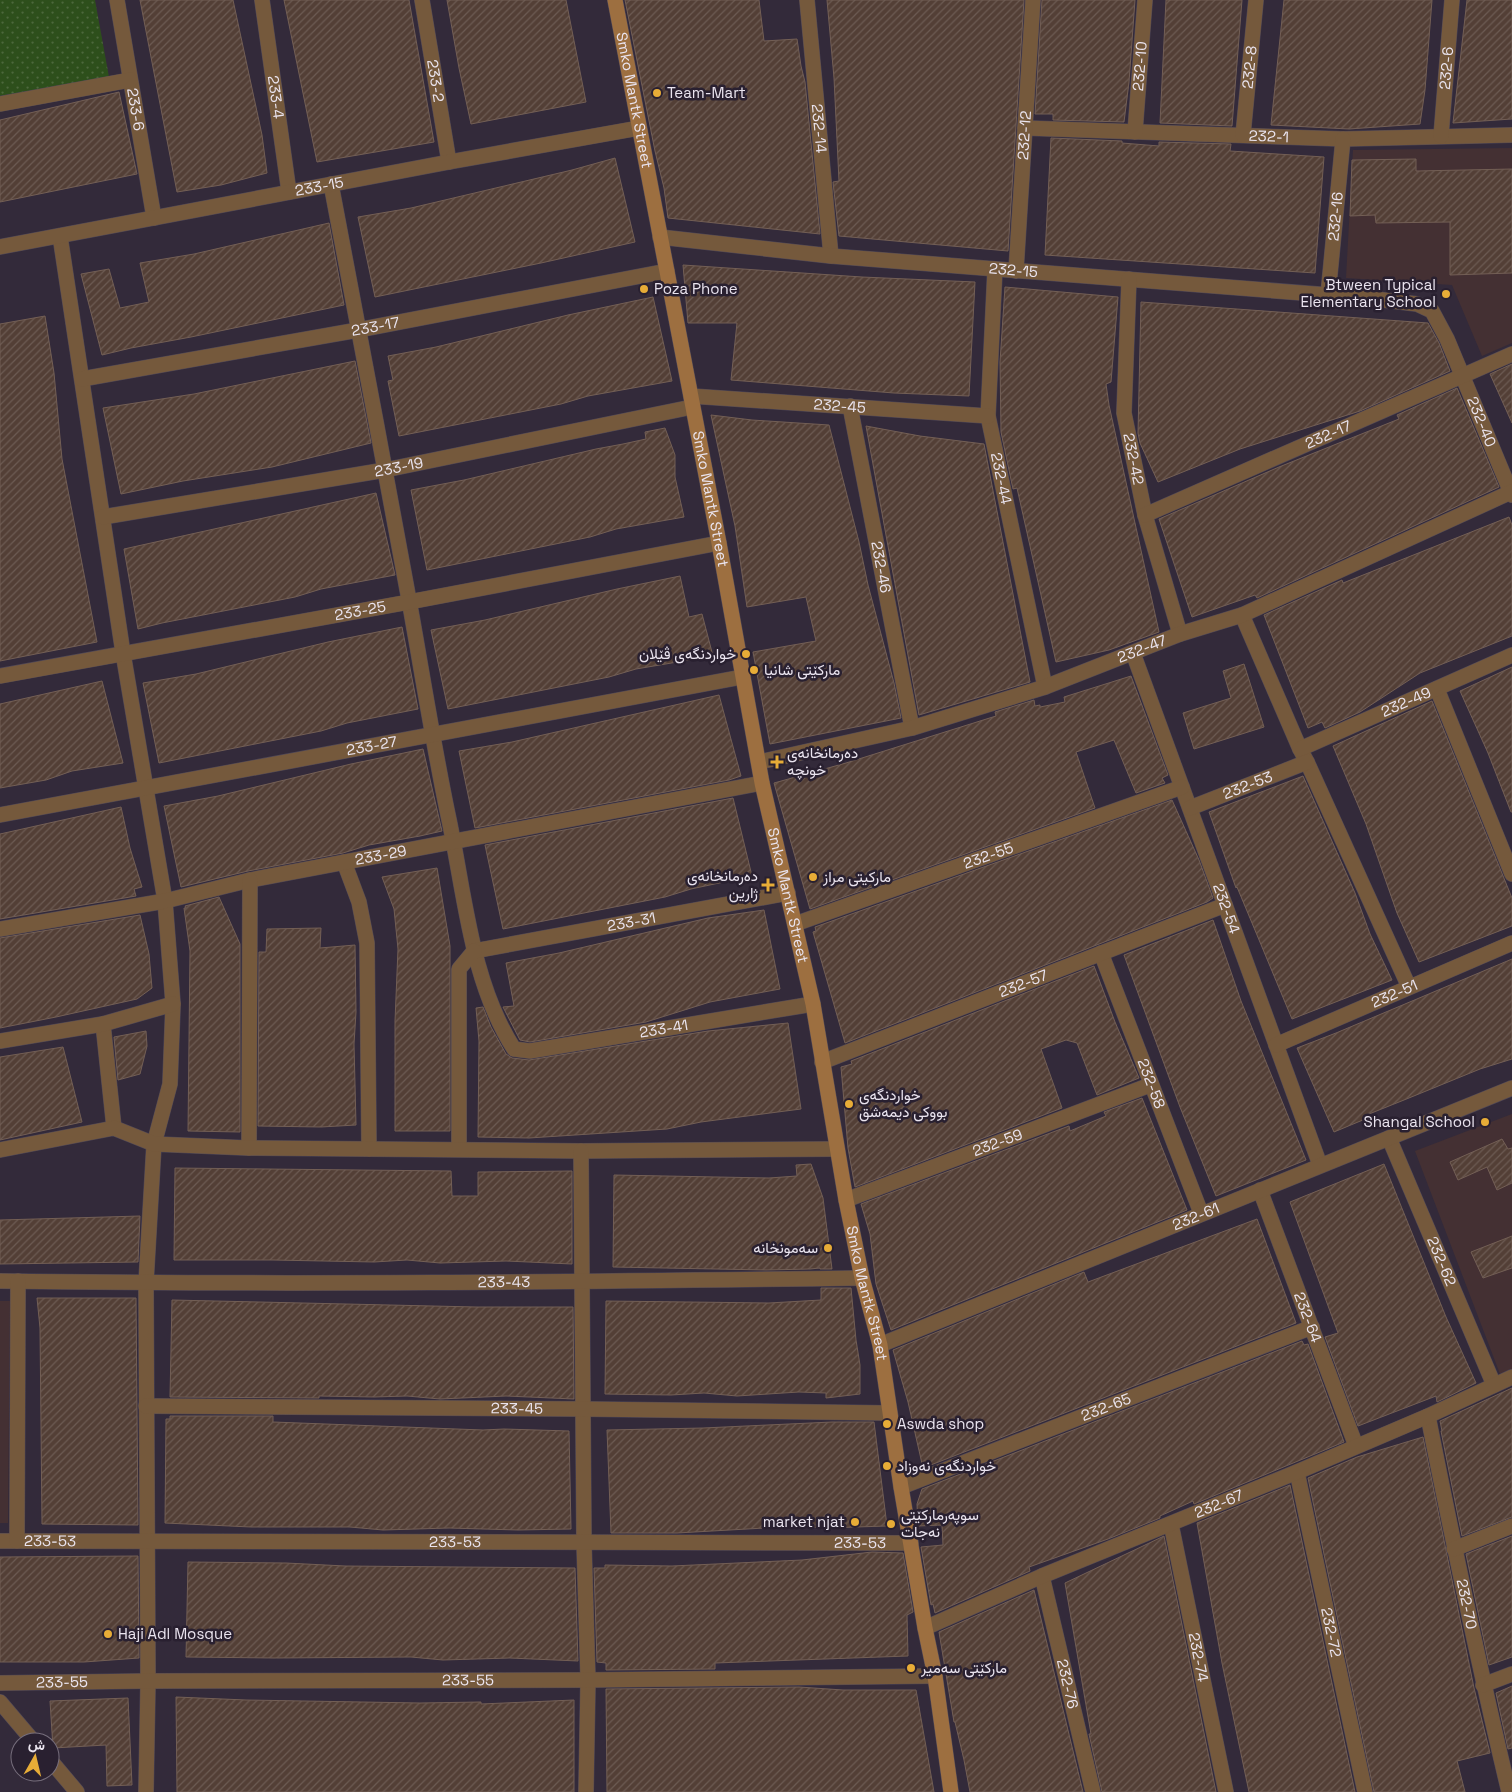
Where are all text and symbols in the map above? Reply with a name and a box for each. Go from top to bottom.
street label: Smko Mantk Street [612,30,657,170]
street label: 232-10 [1128,41,1151,92]
street label: 232-8 [1237,45,1261,90]
street label: 232-6 [1435,46,1457,90]
street label: 233-2 [423,58,449,104]
street label: 233-4 [264,74,289,120]
place label: Team-Mart [667,83,746,102]
street label: 233-6 [123,86,149,132]
marker: Team-Mart [651,87,663,99]
street label: 232-14 [808,103,831,154]
street label: 232-12 [1013,110,1035,160]
street label: 232-1 [1248,126,1289,146]
street label: 233-15 [293,172,345,200]
street label: 232-16 [1323,191,1347,242]
street label: 232-15 [988,258,1039,281]
place label: Btween Typical Elementary School [1300,275,1436,311]
place label: Poza Phone [654,279,738,298]
marker: Poza Phone [638,283,650,295]
marker: Btween Typical Elementary School [1440,288,1452,300]
street label: 233-17 [350,312,401,340]
street label: 232-40 [1463,393,1501,450]
street label: 232-45 [813,394,866,417]
street label: 232-17 [1302,416,1354,453]
street label: Smko Mantk Street [689,429,733,569]
street label: 232-42 [1119,431,1149,486]
street label: 232-44 [987,451,1016,506]
street label: 233-19 [373,452,425,481]
street label: 232-46 [867,539,896,594]
street label: 233-25 [333,596,387,624]
street label: 232-47 [1114,630,1169,667]
place label: خواردنگەی ڤێلان [639,644,736,664]
marker: خواردنگەی ڤێلان [740,648,752,660]
place label: مارکێتی شانیا [764,660,840,680]
marker: مارکێتی شانیا [748,664,760,676]
street label: 232-49 [1378,682,1434,721]
street label: 233-27 [345,731,399,759]
place label: دەرمانخانەی خونچە [787,743,858,780]
marker: دەرمانخانەی خونچە [771,756,783,768]
street label: 232-53 [1220,767,1275,803]
street label: Smko Mantk Street [764,826,813,965]
street label: 232-55 [960,838,1016,873]
street label: 233-29 [353,841,408,869]
place label: دەرمانخانەی ژارین [687,866,759,903]
place label: مارکیتی مراز [822,867,891,887]
marker: مارکیتی مراز [807,871,819,883]
marker: دەرمانخانەی ژارین [762,879,774,891]
street label: 232-54 [1209,881,1245,936]
street label: 233-31 [605,908,657,935]
street label: 232-57 [996,965,1050,1001]
street label: 232-51 [1368,975,1420,1012]
street label: 233-41 [638,1015,689,1042]
street label: 232-58 [1133,1056,1170,1111]
place label: خواردنگەی بووکی دیمەشق [859,1085,947,1122]
marker: خواردنگەی بووکی دیمەشق [843,1098,855,1110]
place label: Shangal School [1363,1112,1475,1131]
marker: Shangal School [1479,1116,1491,1128]
street label: 232-59 [970,1124,1025,1160]
street label: 232-61 [1169,1198,1222,1234]
street label: Smko Mantk Street [843,1224,892,1362]
street label: 232-62 [1423,1233,1461,1289]
place label: سەمونخانە [753,1238,818,1257]
marker: سەمونخانە [822,1242,834,1254]
street label: 233-43 [478,1272,530,1291]
street label: 232-64 [1290,1289,1326,1345]
street label: 232-65 [1078,1388,1134,1425]
street label: 233-45 [491,1398,543,1418]
place label: Aswda shop [897,1414,984,1433]
marker: Aswda shop [881,1418,893,1430]
place label: خواردنگەی نەوزاد [897,1456,996,1476]
marker: خواردنگەی نەوزاد [881,1460,893,1472]
street label: 232-67 [1191,1485,1246,1522]
place label: سوپەرمارکێتی نەجات [901,1505,979,1541]
place label: market njat [763,1512,845,1531]
marker: market njat [849,1516,861,1528]
marker: سوپەرمارکێتی نەجات [885,1518,897,1530]
street label: 233-53 [24,1531,76,1550]
street label: 233-53 [429,1532,481,1551]
street label: 233-53 [834,1533,886,1552]
street label: 232-70 [1452,1577,1482,1631]
street label: 232-72 [1317,1606,1346,1659]
place label: Haji Adl Mosque [118,1624,232,1643]
marker: Haji Adl Mosque [102,1628,114,1640]
street label: 232-74 [1184,1631,1213,1684]
street label: 232-76 [1053,1657,1083,1711]
place label: مارکێتی سەمیر [920,1658,1007,1678]
marker: مارکێتی سەمیر [905,1662,917,1674]
street label: 233-55 [442,1670,494,1689]
street label: 233-55 [36,1672,88,1692]
north arrow [10,1732,60,1782]
text: ش [27,1734,47,1754]

